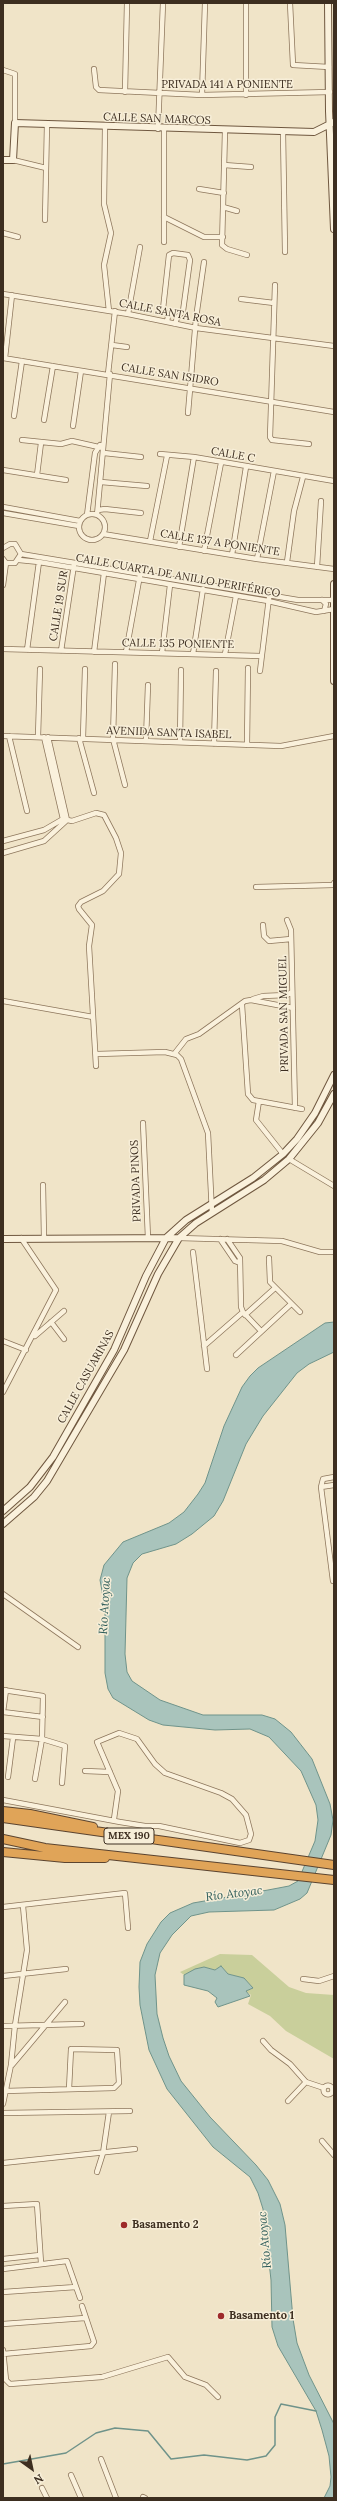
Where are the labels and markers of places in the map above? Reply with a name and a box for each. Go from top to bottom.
place label: Basamento 2 [132,2218,199,2232]
marker: Basamento 2 [119,2220,129,2230]
place label: Basamento 1 [229,2309,294,2323]
marker: Basamento 1 [216,2311,226,2321]

